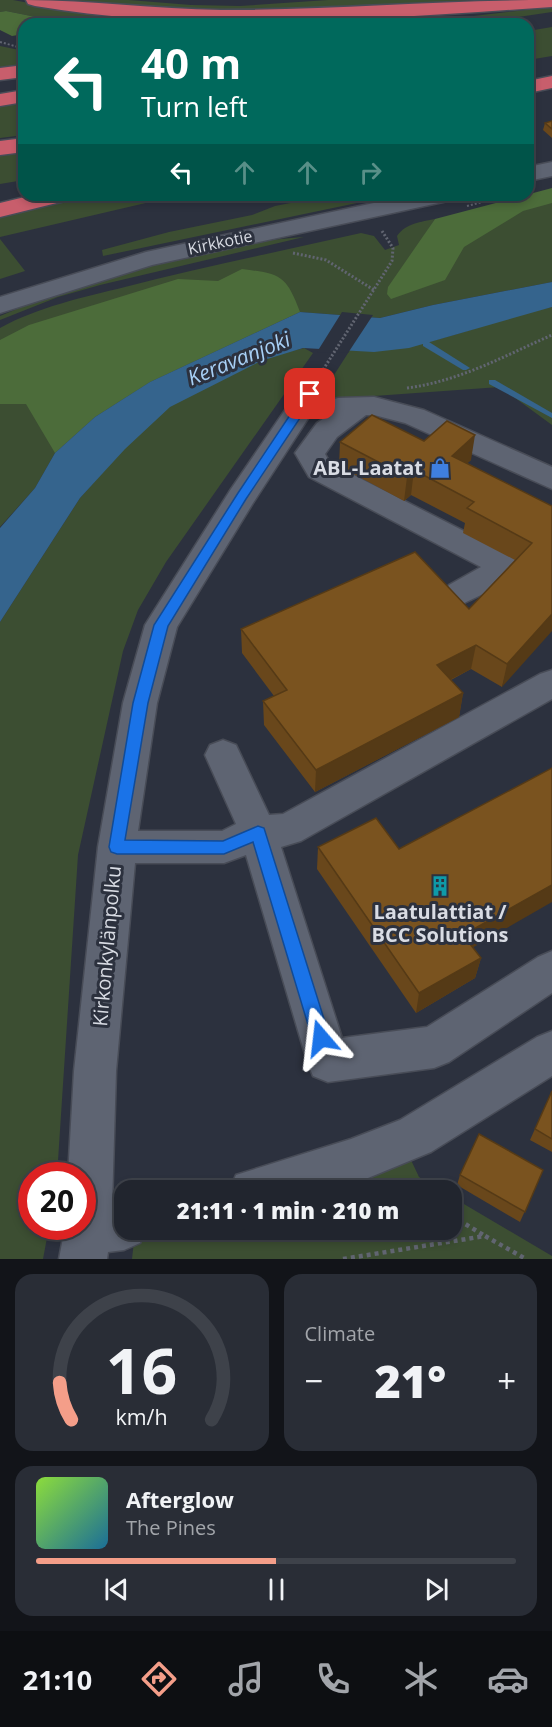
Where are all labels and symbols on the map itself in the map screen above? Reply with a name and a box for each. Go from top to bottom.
street label: Kirkkotie [186,224,254,260]
water label: Keravanjoki [183,324,295,391]
pin [284,368,335,419]
place label: ABL-Laatat [313,454,423,481]
shop icon: ABL-Laatat [428,456,452,480]
street label: Kirkonkylänpolku [86,864,127,1027]
building icon: Laatulattiat / BCC Solutions [428,874,452,898]
place label: Laatulattiat / BCC Solutions [371,898,509,948]
position arrow [289,1006,353,1070]
speed limit sign: 20 [18,1162,96,1240]

